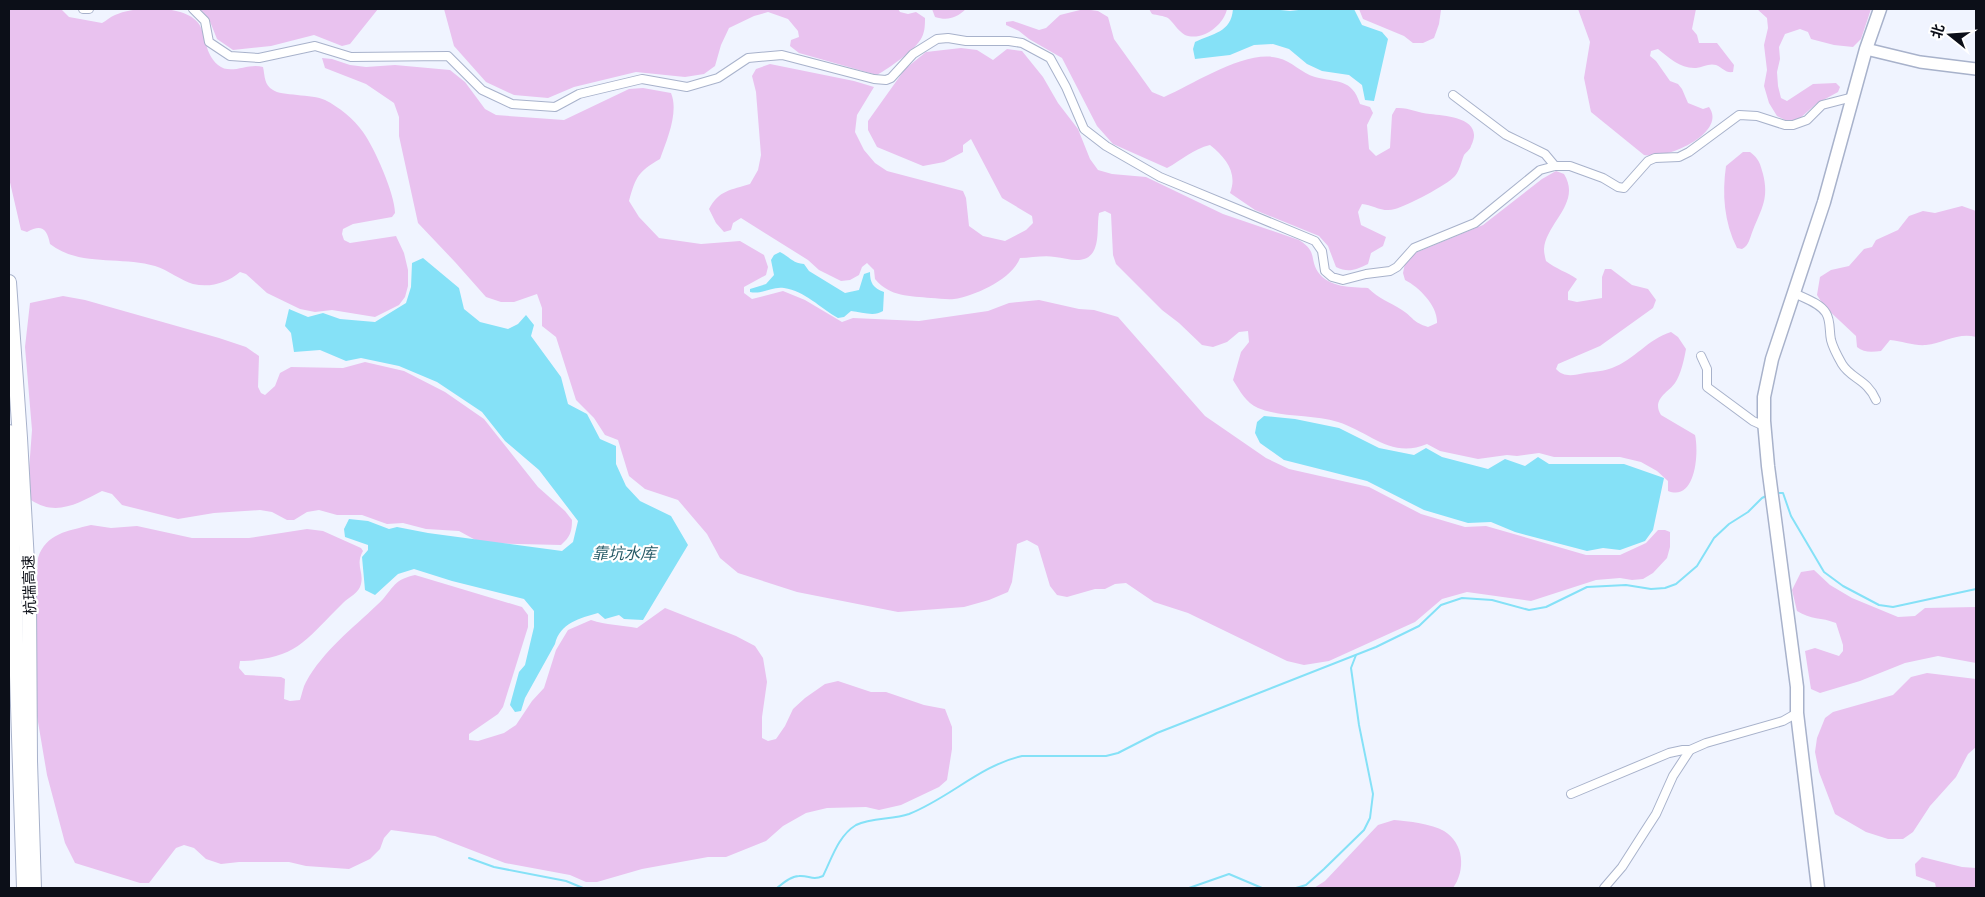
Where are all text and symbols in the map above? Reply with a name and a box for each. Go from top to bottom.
north arrow [1925,10,1975,60]
text: 北 [1925,21,1948,41]
water label: 靠坑水库 [592,540,659,564]
street label: 杭瑞高速 [15,555,41,615]

